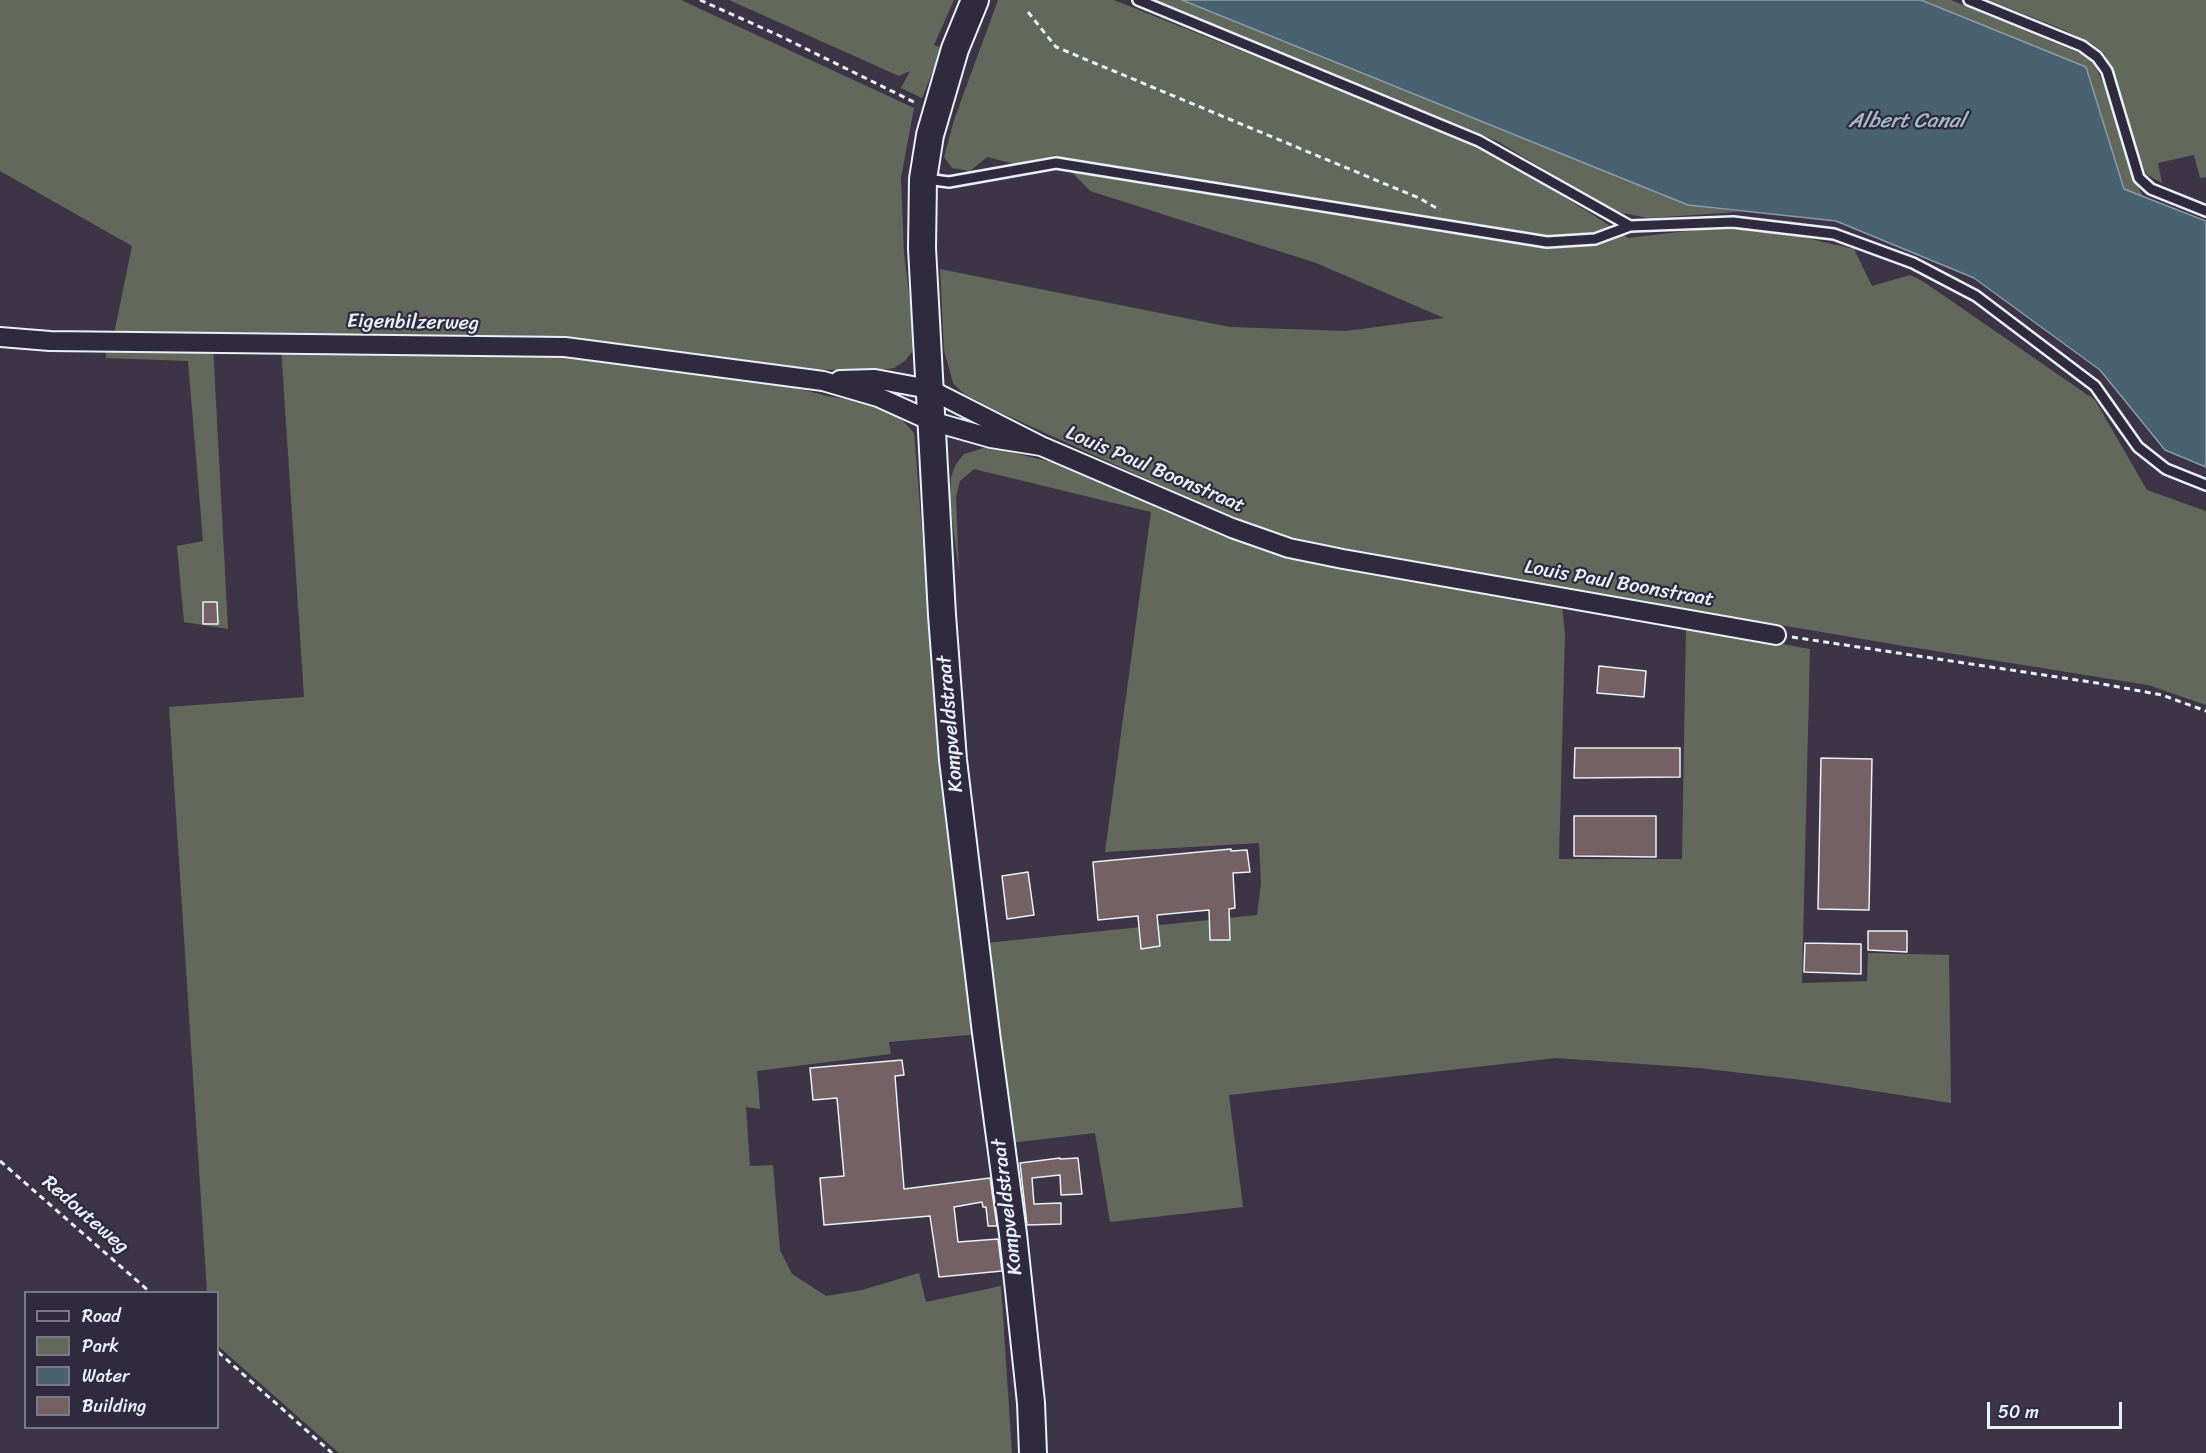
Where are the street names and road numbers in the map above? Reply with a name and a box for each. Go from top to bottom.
street label: Eigenbilzerweg [347,310,479,336]
street label: Louis Paul Boonstraat [1062,421,1248,519]
street label: Louis Paul Boonstraat [1522,556,1716,612]
street label: Kompveldstraat [933,655,969,793]
street label: Kompveldstraat [988,1137,1028,1277]
street label: Redouteweg [37,1171,133,1259]

